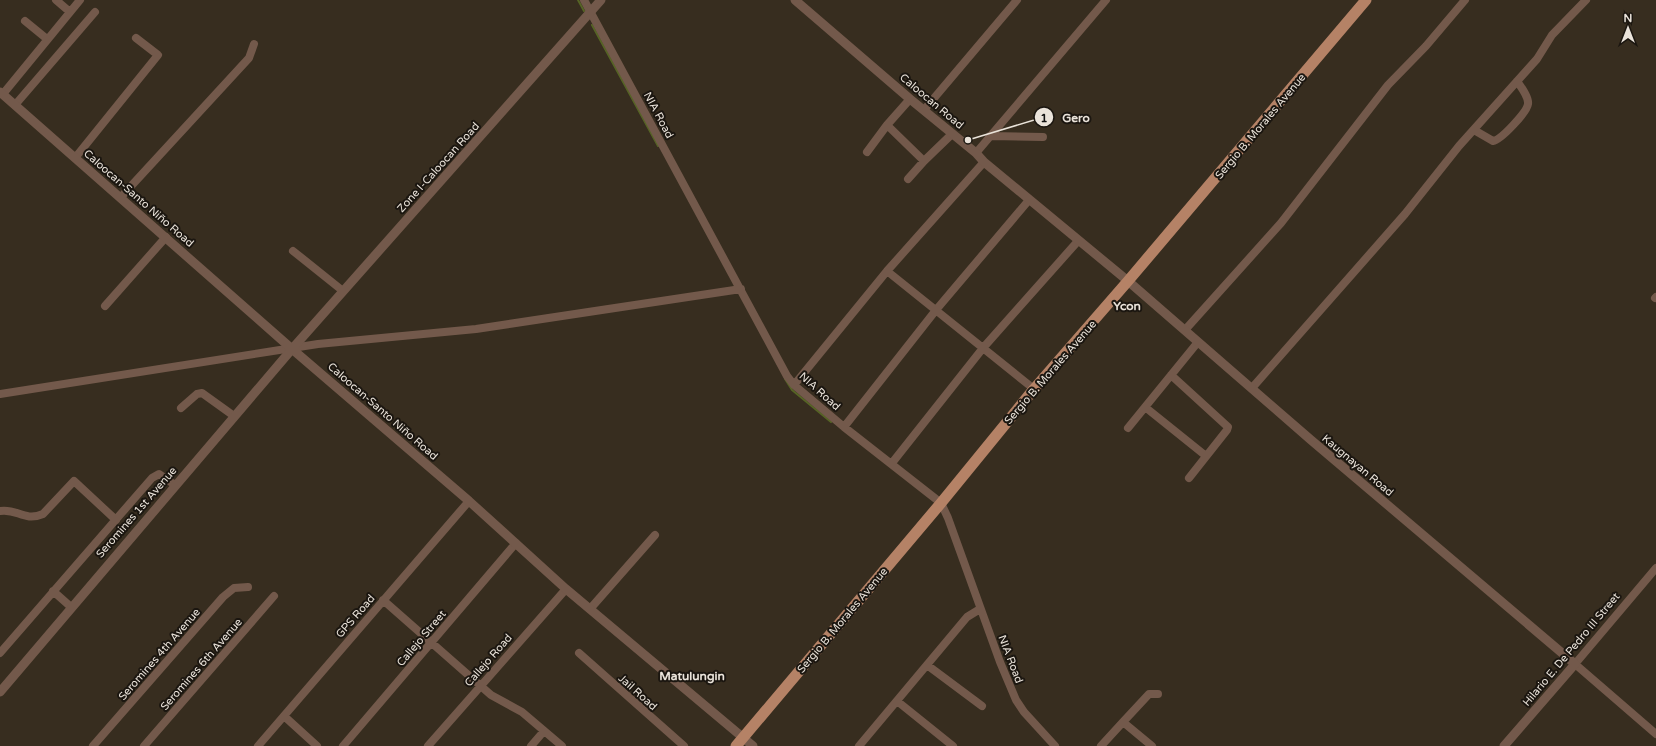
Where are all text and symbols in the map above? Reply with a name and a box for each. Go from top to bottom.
north arrow [1608,8,1648,48]
text: N [1624,12,1632,25]
street label: Caloocan Road [897,71,966,132]
street label: Sergio B. Morales Avenue [1212,71,1308,182]
street label: NIA Road [641,90,676,141]
callout: Gero [1034,105,1098,129]
text: 1 [1040,111,1048,125]
text: Gero [1062,111,1090,125]
street label: Zone I-Caloocan Road [395,120,482,215]
street label: Caloocan-Santo Niño Road [81,147,196,250]
district label: Ycon [1113,299,1141,313]
street label: Sergio B. Morales Avenue [1002,318,1099,427]
street label: Caloocan-Santo Niño Road [325,360,440,463]
street label: NIA Road [796,370,843,413]
street label: Kaugnayan Road [1319,432,1396,499]
street label: Seromines 1st Avenue [93,464,179,560]
street label: Sergio B. Morales Avenue [794,565,890,676]
street label: Hilario E. De Pedro III Street [1520,590,1623,709]
street label: GPS Road [333,592,378,641]
street label: Seromines 4th Avenue [116,606,203,703]
street label: Callejo Street [394,608,449,669]
street label: Seromines 6th Avenue [158,616,245,713]
street label: Callejo Road [462,631,515,689]
street label: NIA Road [995,633,1026,685]
district label: Matulungin [659,669,725,684]
street label: Jail Road [616,672,660,713]

